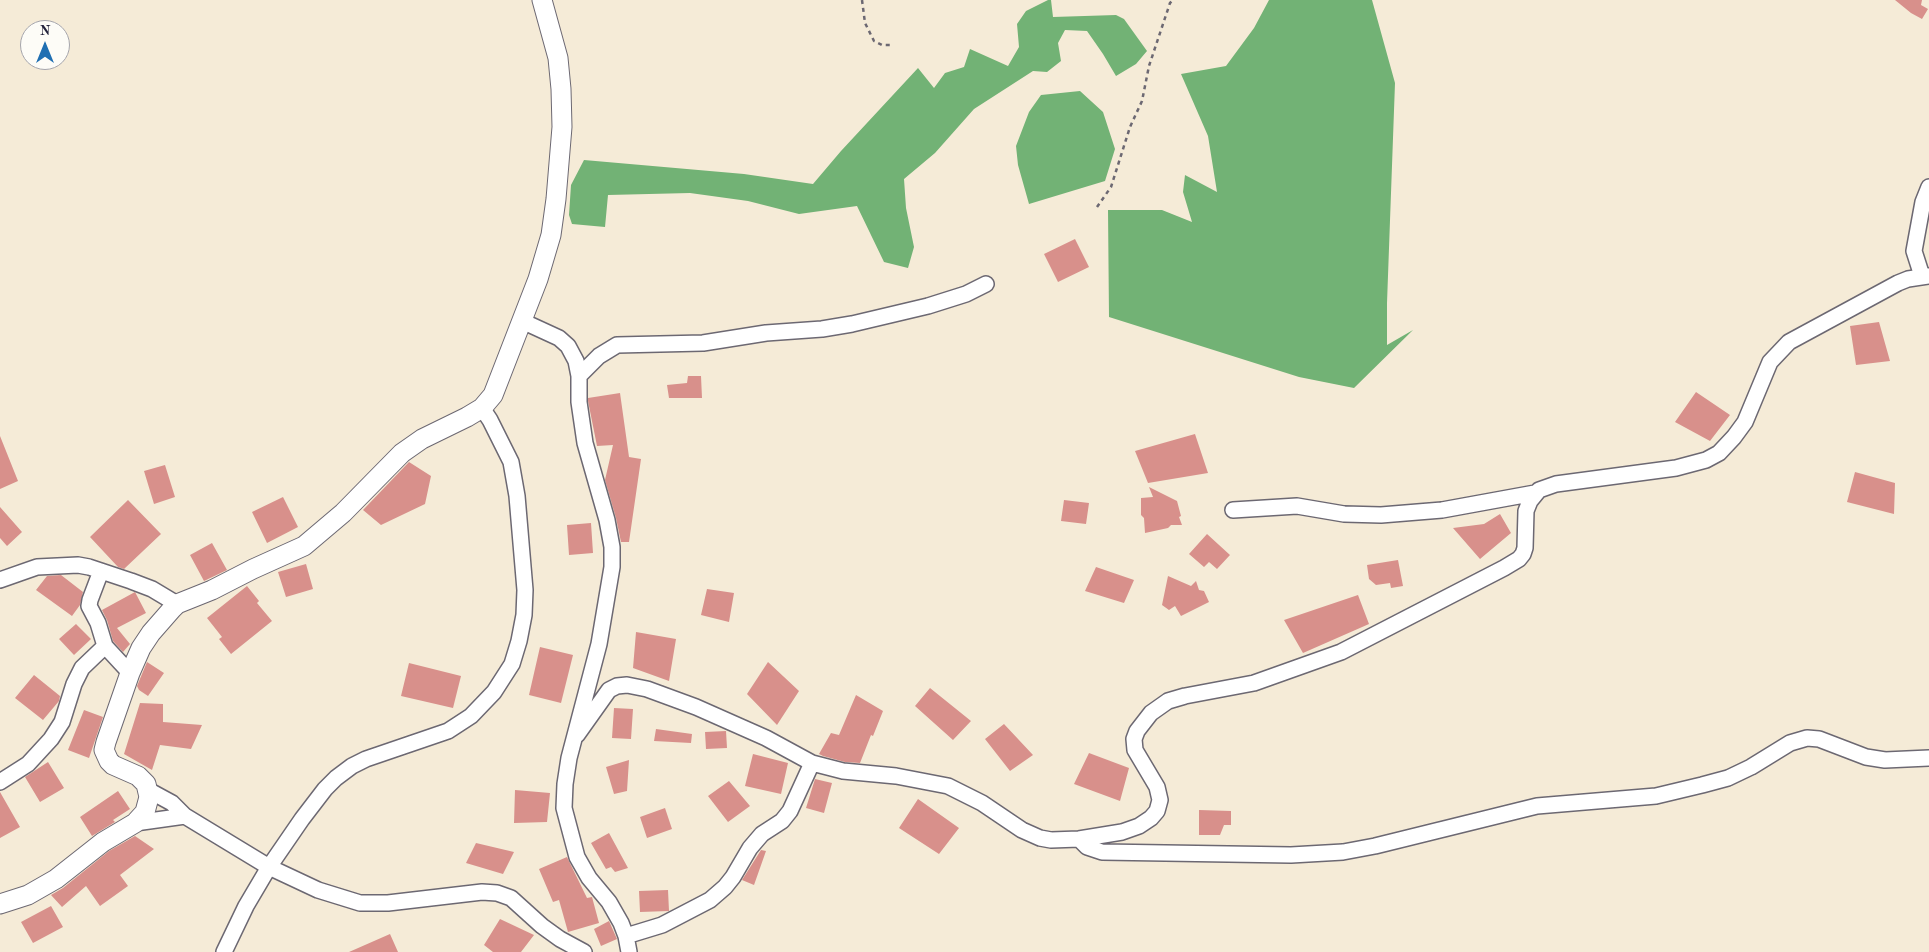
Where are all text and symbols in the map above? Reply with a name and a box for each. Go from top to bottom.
north arrow [20,20,70,70]
text: N [40,24,50,38]

